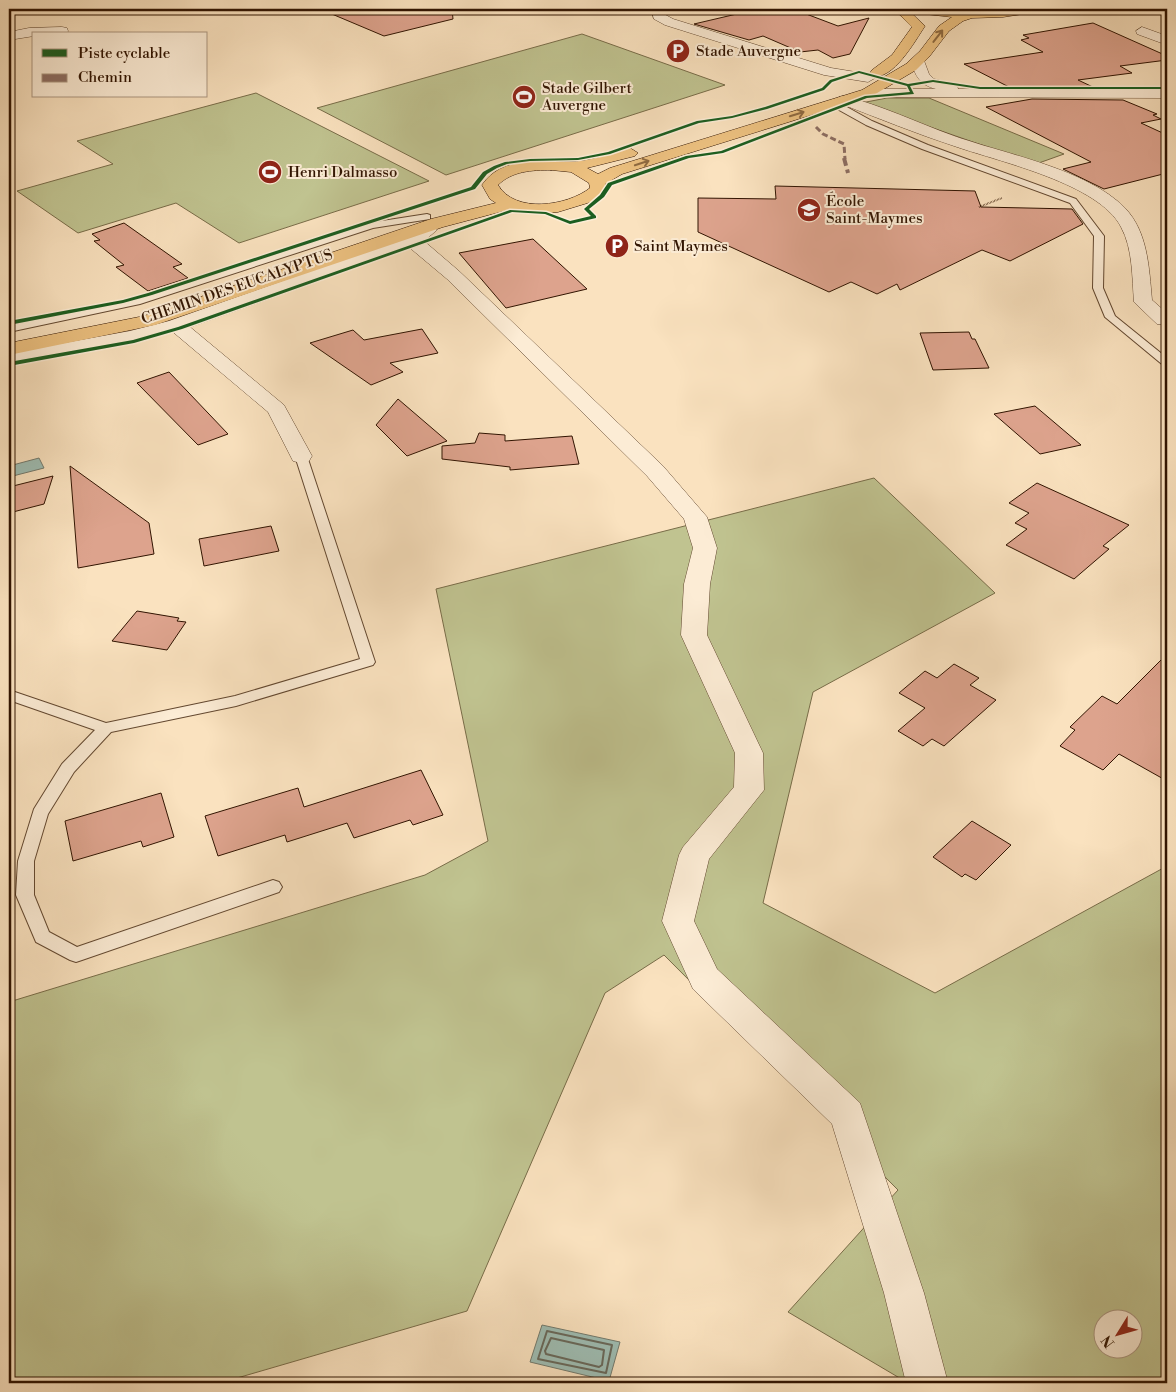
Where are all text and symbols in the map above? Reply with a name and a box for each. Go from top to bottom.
one-way arrow [932,30,943,43]
legend [32,32,208,98]
parking icon: Stade Auvergne [665,38,691,64]
place label: Stade Auvergne [696,42,801,61]
text: Piste cyclable [78,44,170,63]
text: Chemin [78,68,132,87]
place label: Stade Gilbert Auvergne [541,79,632,115]
sports icon: Stade Gilbert Auvergne [511,84,537,110]
one-way arrow [788,109,804,118]
one-way arrow [633,158,649,168]
sports icon: Henri Dalmasso [257,159,283,185]
place label: Henri Dalmasso [288,163,397,182]
place label: École Saint-Maymes [826,191,923,228]
school or university icon: École Saint-Maymes [796,197,822,223]
parking icon: Saint Maymes [604,233,630,259]
place label: Saint Maymes [634,237,728,256]
street label: CHEMIN DES EUCALYPTUS [139,245,335,329]
north arrow [1094,1310,1144,1360]
text: N [1098,1331,1119,1351]

